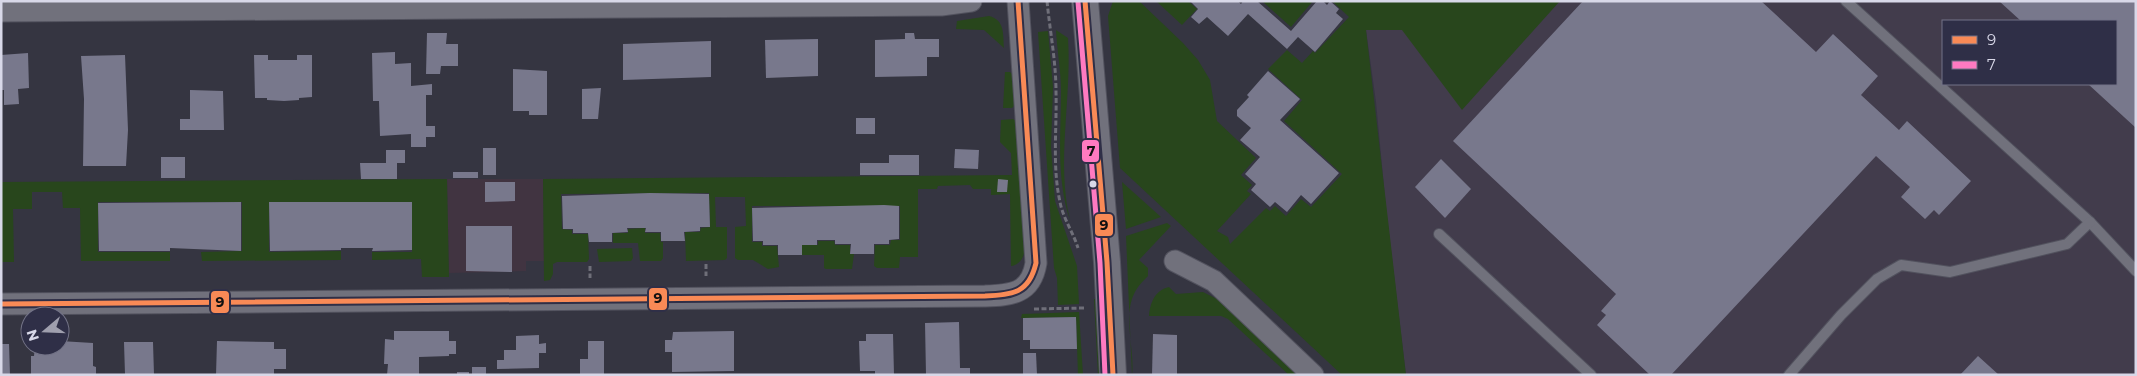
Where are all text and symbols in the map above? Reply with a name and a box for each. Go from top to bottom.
legend [1942,20,2117,85]
text: 9 [1987,30,1996,49]
text: 7 [1987,55,1996,74]
line badge: 7 [1081,139,1100,163]
text: 7 [1087,142,1096,160]
unlabelled marker [1088,179,1098,189]
line badge: 9 [1094,213,1114,237]
text: 9 [1100,216,1109,234]
line badge: 9 [648,287,668,311]
text: 9 [654,289,663,307]
line badge: 9 [210,290,230,314]
text: 9 [216,293,225,311]
north arrow [20,306,70,356]
text: N [22,327,43,344]

